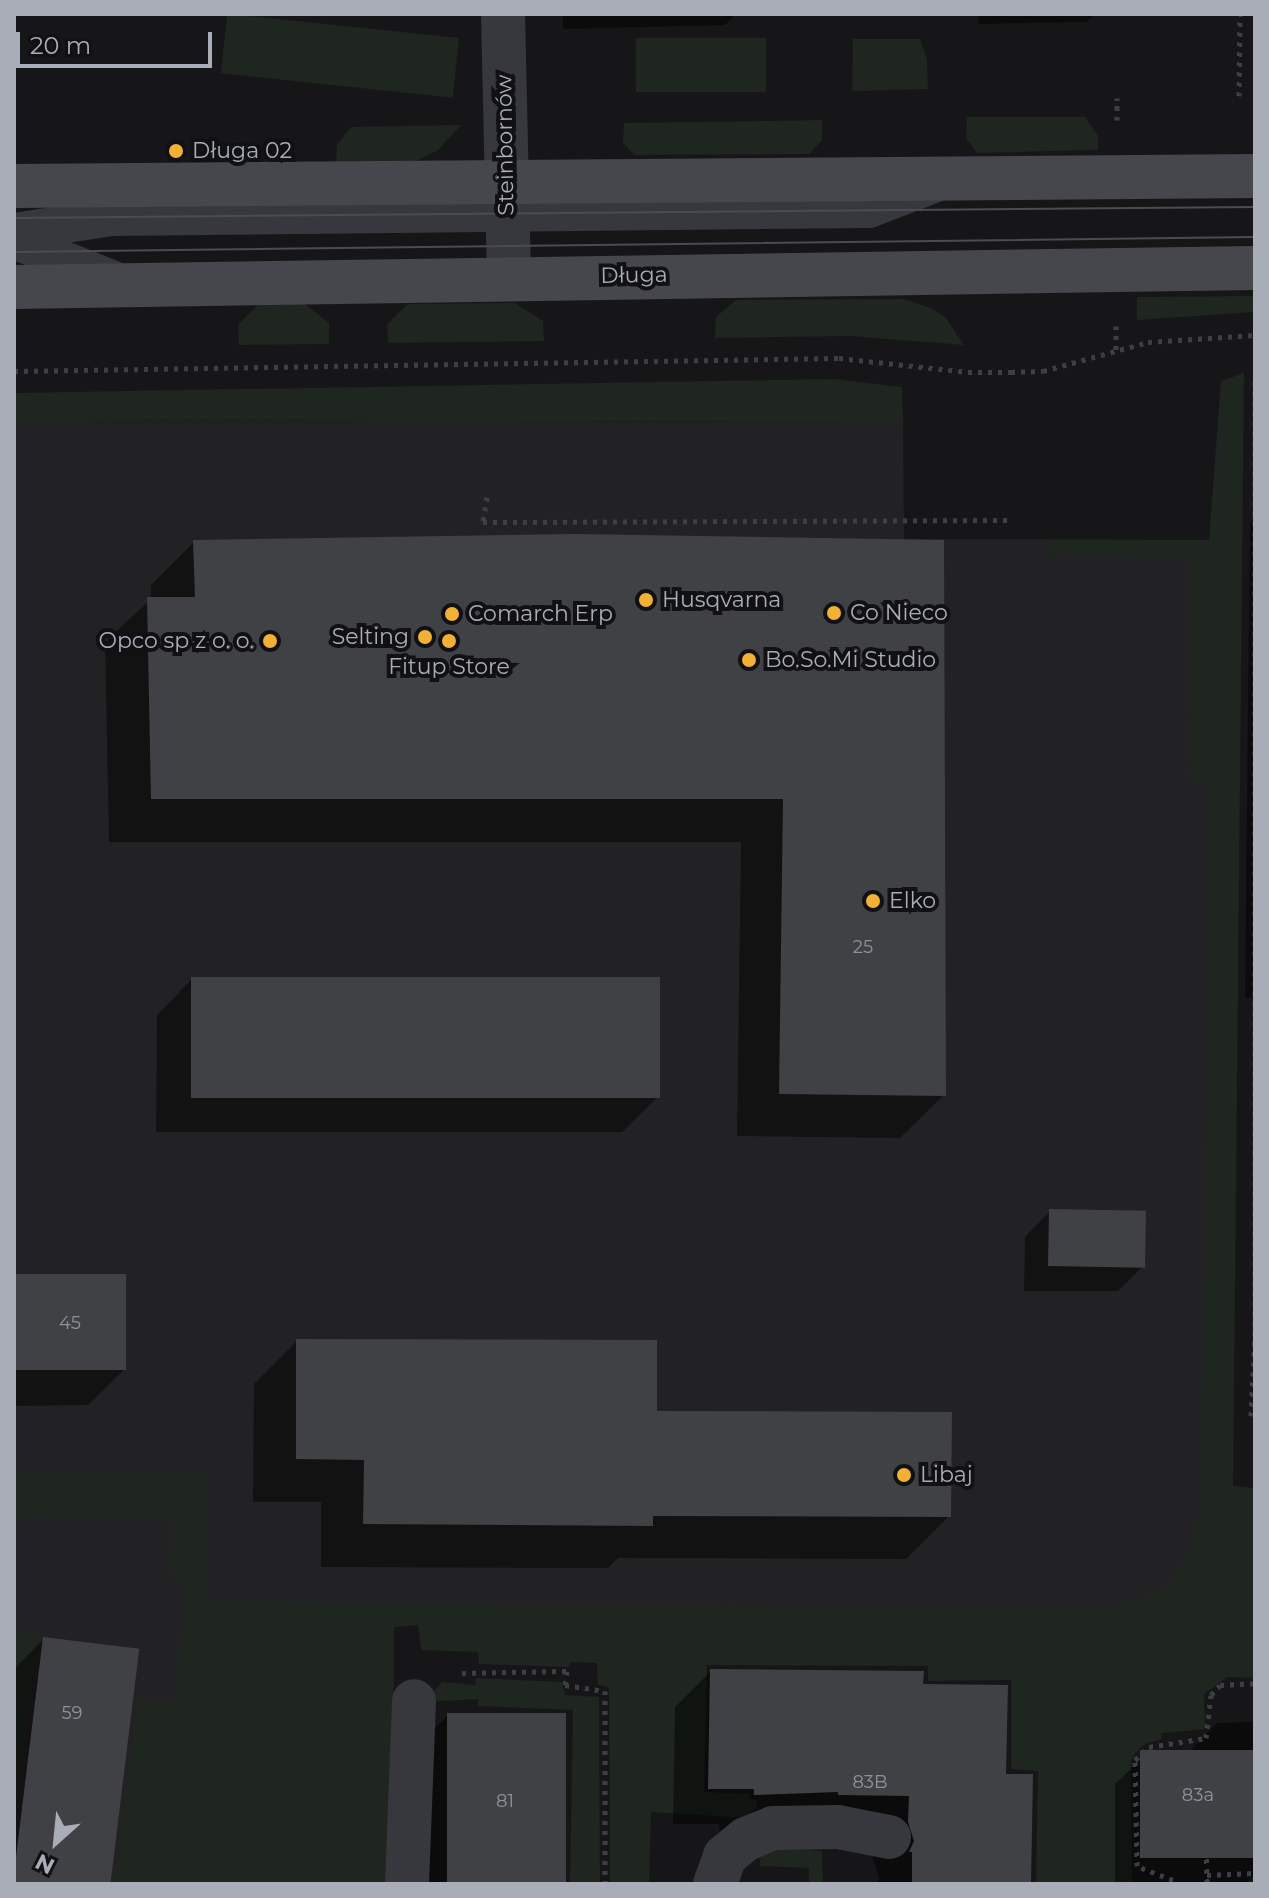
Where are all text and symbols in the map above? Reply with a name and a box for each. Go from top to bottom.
scale bar [20,16,216,66]
text: 20 m [30,31,91,60]
street label: Steinbornów [491,74,519,216]
place label: Długa 02 [192,138,292,164]
marker: Długa 02 [167,142,185,160]
street label: Długa [600,261,668,289]
place label: Husqvarna [662,587,781,613]
marker: Husqvarna [637,591,655,609]
place label: Co Nieco [850,600,948,626]
place label: Comarch Erp [468,601,613,627]
marker: Co Nieco [825,604,843,622]
marker: Comarch Erp [443,605,461,623]
place label: Selting [332,624,409,650]
place label: Opco sp z o. o. [98,628,254,654]
marker: Selting [416,628,434,646]
marker: Opco sp z o. o. [261,632,279,650]
marker: Fitup Store [440,632,458,650]
place label: Bo.So.Mi Studio [765,647,936,673]
marker: Bo.So.Mi Studio [740,651,758,669]
place label: Fitup Store [388,654,510,680]
place label: Elko [889,888,936,914]
marker: Elko [864,892,882,910]
house number: 25 [853,936,873,958]
house number: 45 [59,1312,81,1334]
place label: Libaj [920,1462,973,1488]
marker: Libaj [895,1466,913,1484]
house number: 59 [61,1702,83,1724]
house number: 83B [852,1771,888,1793]
house number: 83a [1182,1784,1214,1806]
house number: 81 [496,1790,514,1812]
north arrow [16,1802,96,1882]
text: N [31,1848,59,1880]

